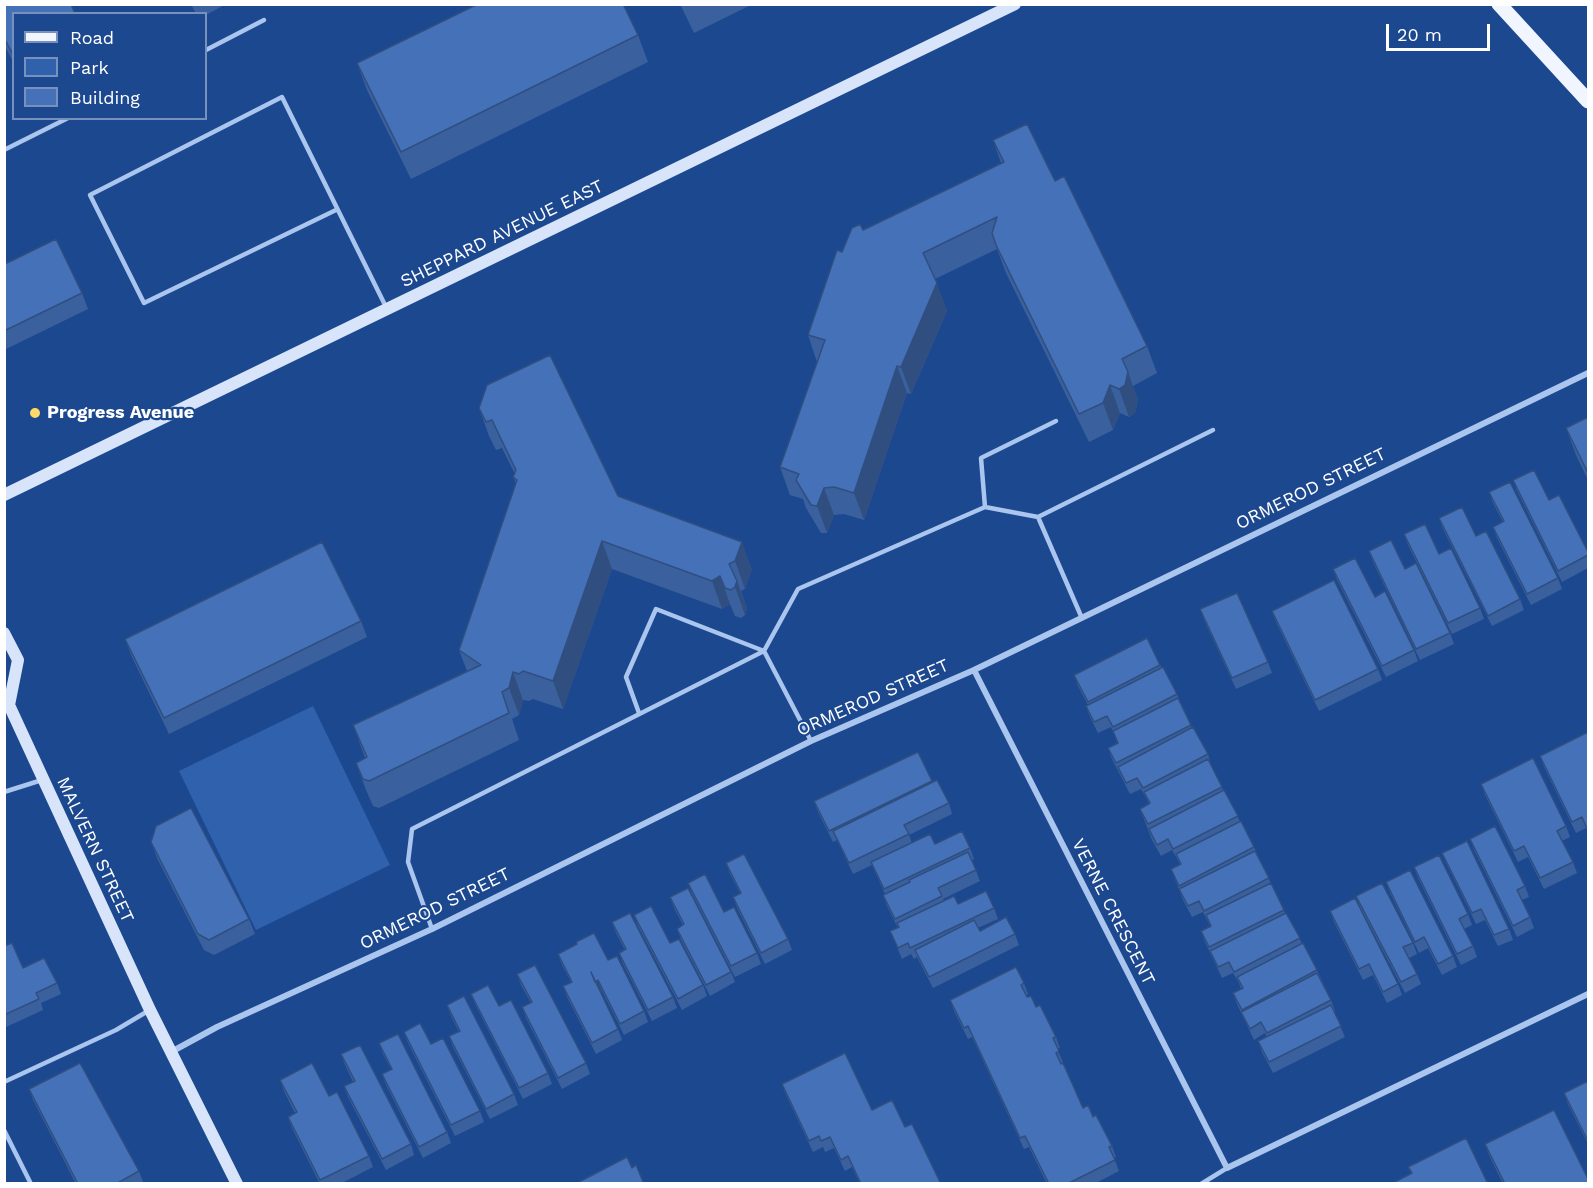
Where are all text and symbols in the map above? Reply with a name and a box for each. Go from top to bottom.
legend [12,12,207,120]
scale bar [1389,12,1492,50]
text: 20 m [1397,24,1442,45]
text: Road [70,27,114,48]
text: Park [70,57,109,78]
text: Building [70,87,140,108]
street label: SHEPPARD AVENUE EAST [397,175,607,293]
place label: Progress Avenue [47,402,194,424]
marker: Progress Avenue [28,406,42,420]
street label: ORMEROD STREET [1232,443,1390,535]
street label: ORMEROD STREET [794,655,952,741]
street label: MALVERN STREET [52,774,138,926]
street label: VERNE CRESCENT [1067,835,1159,989]
street label: ORMEROD STREET [356,863,514,955]

